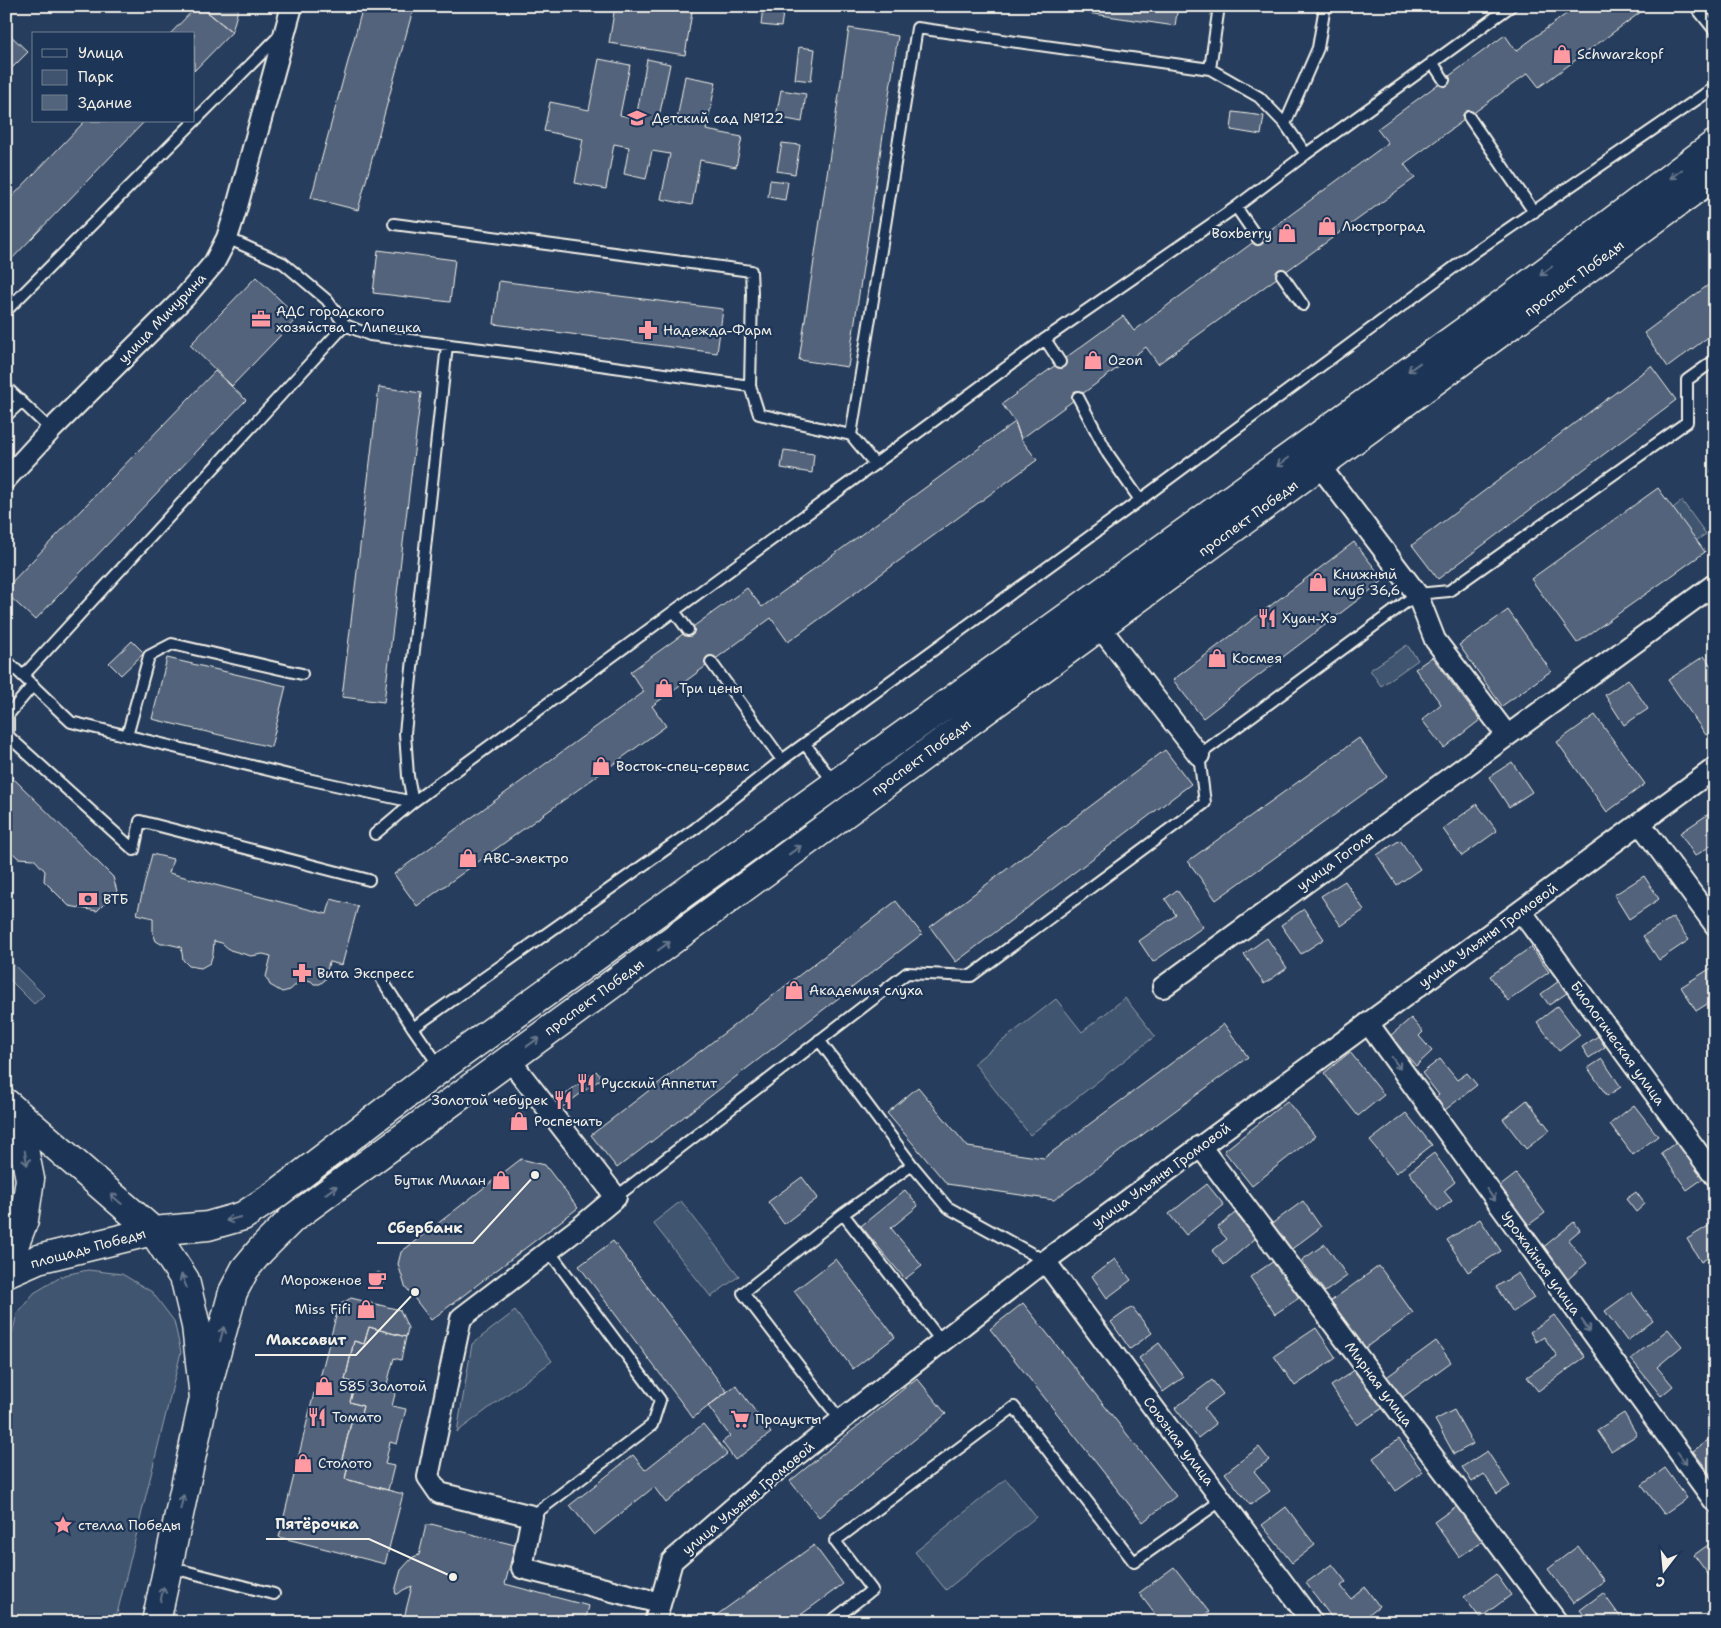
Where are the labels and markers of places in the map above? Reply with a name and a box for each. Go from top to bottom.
shop icon: Schwarzkopf [1551,43,1573,65]
place label: Schwarzkopf [1577,45,1664,63]
school or university icon: Детский сад №122 [626,107,648,129]
place label: Детский сад №122 [652,109,784,127]
shop icon: Люстроград [1316,215,1338,237]
place label: Люстроград [1342,217,1425,235]
shop icon: Boxberry [1276,222,1298,244]
place label: Boxberry [1212,224,1272,242]
place label: АДС городского хозяйства г. Липецка [276,302,421,336]
office icon: АДС городского хозяйства г. Липецка [250,308,272,330]
pharmacy icon: Надежда-Фарм [637,319,659,341]
place label: Надежда-Фарм [663,321,772,339]
shop icon: Ozon [1082,349,1104,371]
place label: Ozon [1108,351,1143,369]
place label: Книжный клуб 36,6 [1333,565,1400,599]
shop icon: Книжный клуб 36,6 [1307,571,1329,593]
restaurant icon: Хуан-Хэ [1256,607,1278,629]
place label: Хуан-Хэ [1282,609,1337,627]
shop icon: Космея [1206,647,1228,669]
place label: Космея [1232,649,1282,667]
shop icon: Три цены [653,677,675,699]
place label: Три цены [679,679,743,697]
shop icon: Восток-спец-сервис [590,755,612,777]
place label: Восток-спец-сервис [616,757,750,775]
shop icon: АВС-электро [457,847,479,869]
place label: АВС-электро [483,849,569,867]
bank icon: ВТБ [77,888,99,910]
place label: ВТБ [103,890,128,908]
pharmacy icon: Вита Экспресс [291,962,313,984]
place label: Вита Экспресс [317,964,414,982]
shop icon: Академия слуха [783,979,805,1001]
place label: Академия слуха [809,981,923,999]
restaurant icon: Русский Аппетит [575,1072,597,1094]
place label: Русский Аппетит [601,1074,718,1092]
restaurant icon: Золотой чебурек [552,1089,574,1111]
place label: Золотой чебурек [432,1091,549,1109]
shop icon: Роспечать [508,1110,530,1132]
place label: Роспечать [534,1112,602,1130]
shop icon: Бутик Милан [490,1169,512,1191]
place label: Бутик Милан [393,1171,486,1189]
callout: Сбербанк [377,1213,473,1243]
cafe icon: Мороженое [366,1269,388,1291]
place label: Мороженое [281,1271,362,1289]
shop icon: Miss Fifi [355,1298,377,1320]
place label: Miss Fifi [295,1300,351,1318]
callout: Максавит [255,1325,356,1355]
shop icon: 585 Золотой [313,1375,335,1397]
place label: 585 Золотой [339,1377,427,1395]
restaurant icon: Томато [306,1406,328,1428]
place label: Томато [332,1408,382,1426]
supermarket icon: Продукты [729,1408,751,1430]
place label: Продукты [755,1410,822,1428]
shop icon: Столото [292,1452,314,1474]
place label: Столото [318,1454,372,1472]
callout: Пятёрочка [266,1509,369,1539]
place icon: стелла Победы [52,1514,74,1536]
place label: стелла Победы [78,1516,181,1534]

